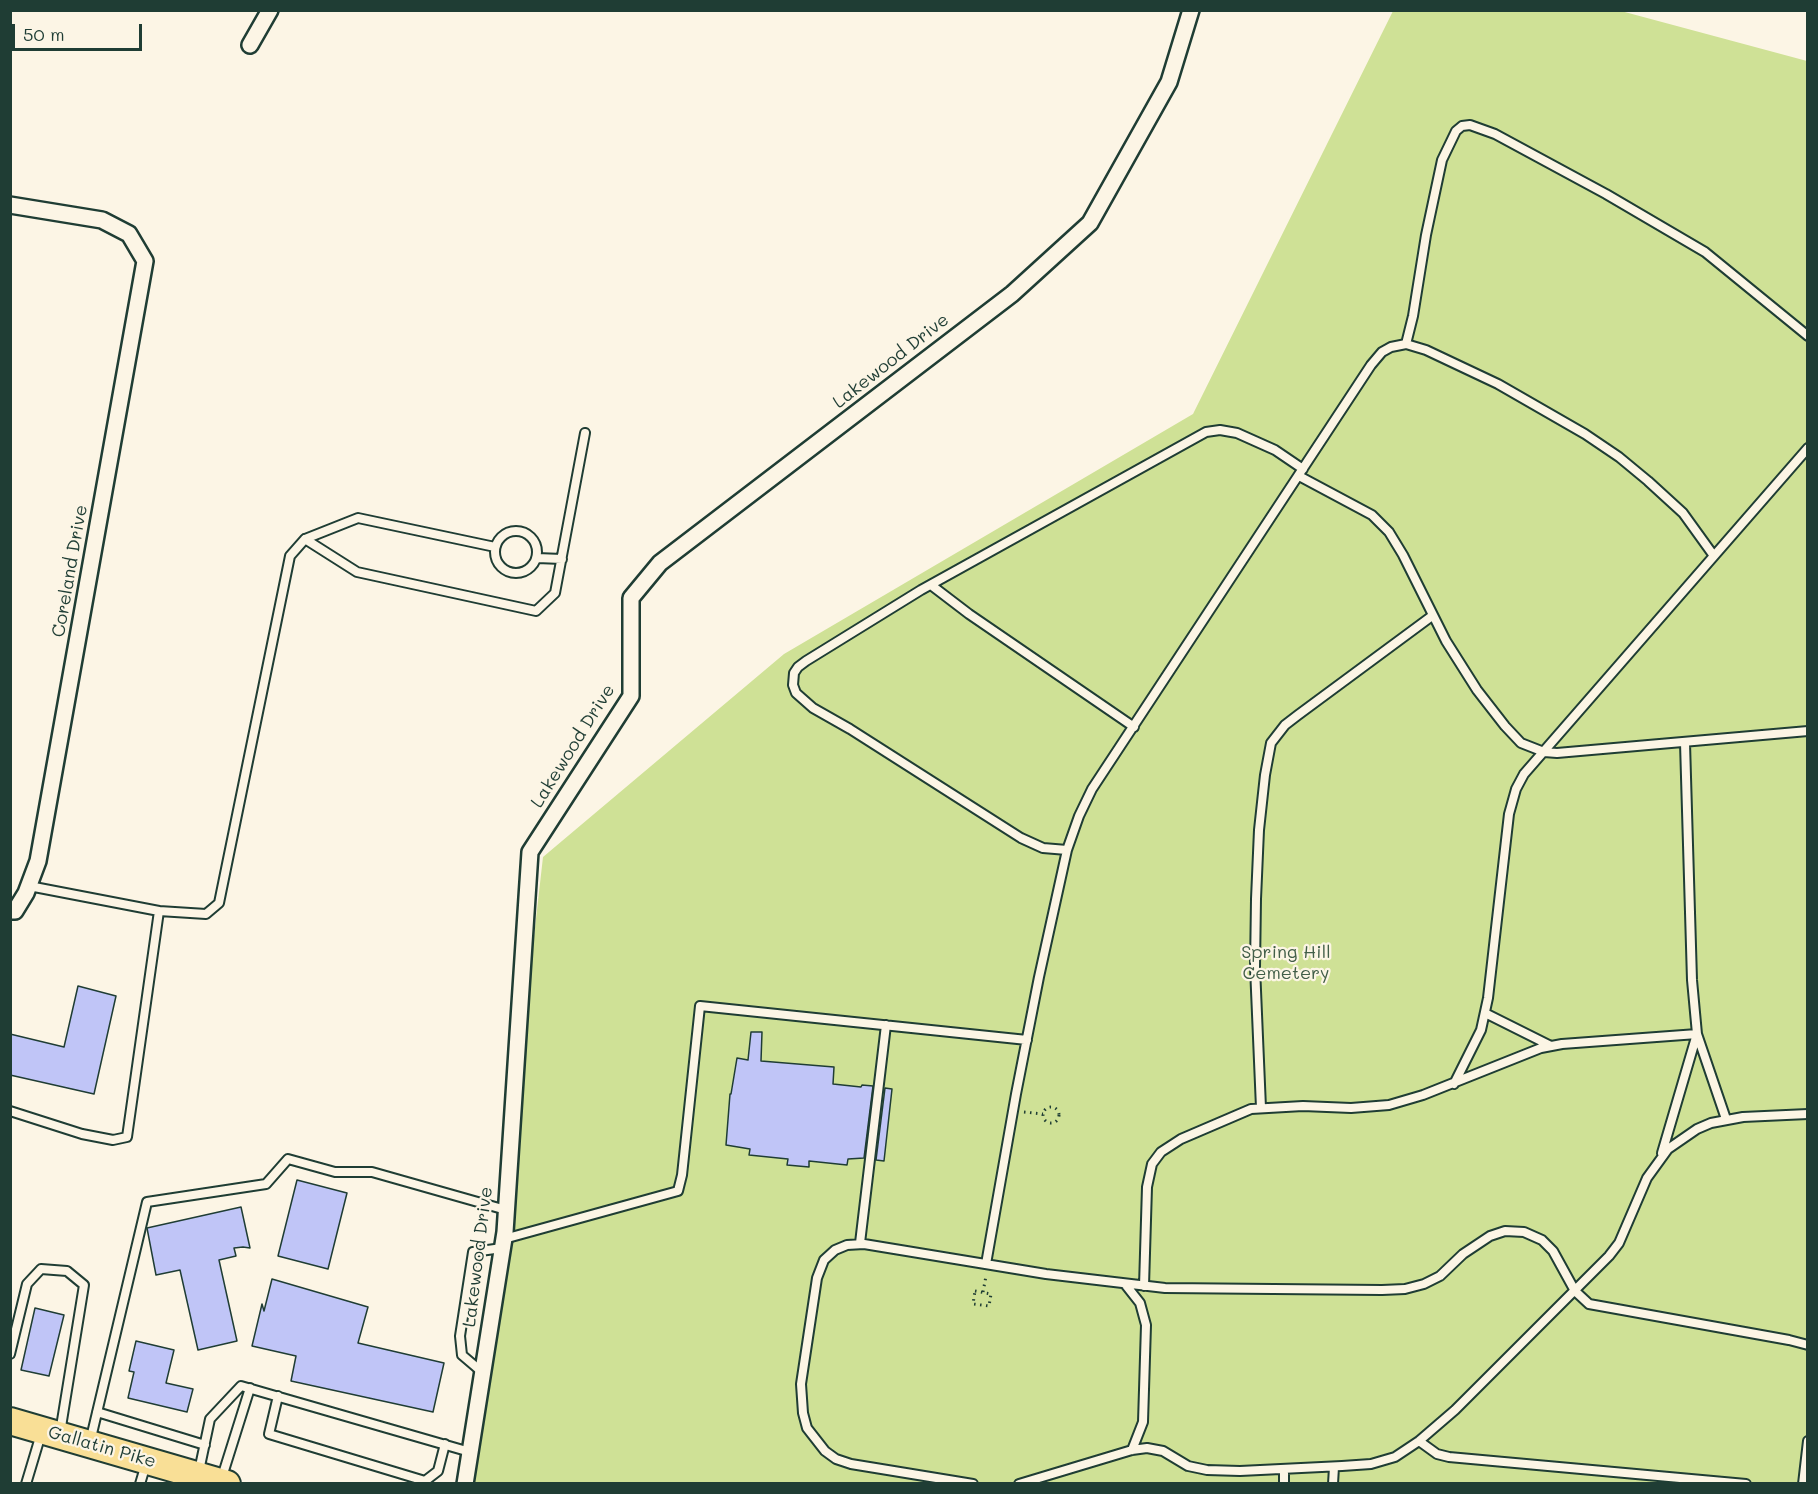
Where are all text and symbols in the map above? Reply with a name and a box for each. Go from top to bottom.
scale bar [15,12,146,50]
text: 50 m [23,22,65,46]
street label: Lakewood Drive [829,309,953,413]
street label: Coreland Drive [48,503,92,639]
street label: Lakewood Drive [526,680,620,812]
park label: Spring Hill Cemetery [1241,941,1331,984]
street label: Lakewood Drive [459,1185,497,1329]
street label: Gallatin Pike [46,1421,158,1473]

